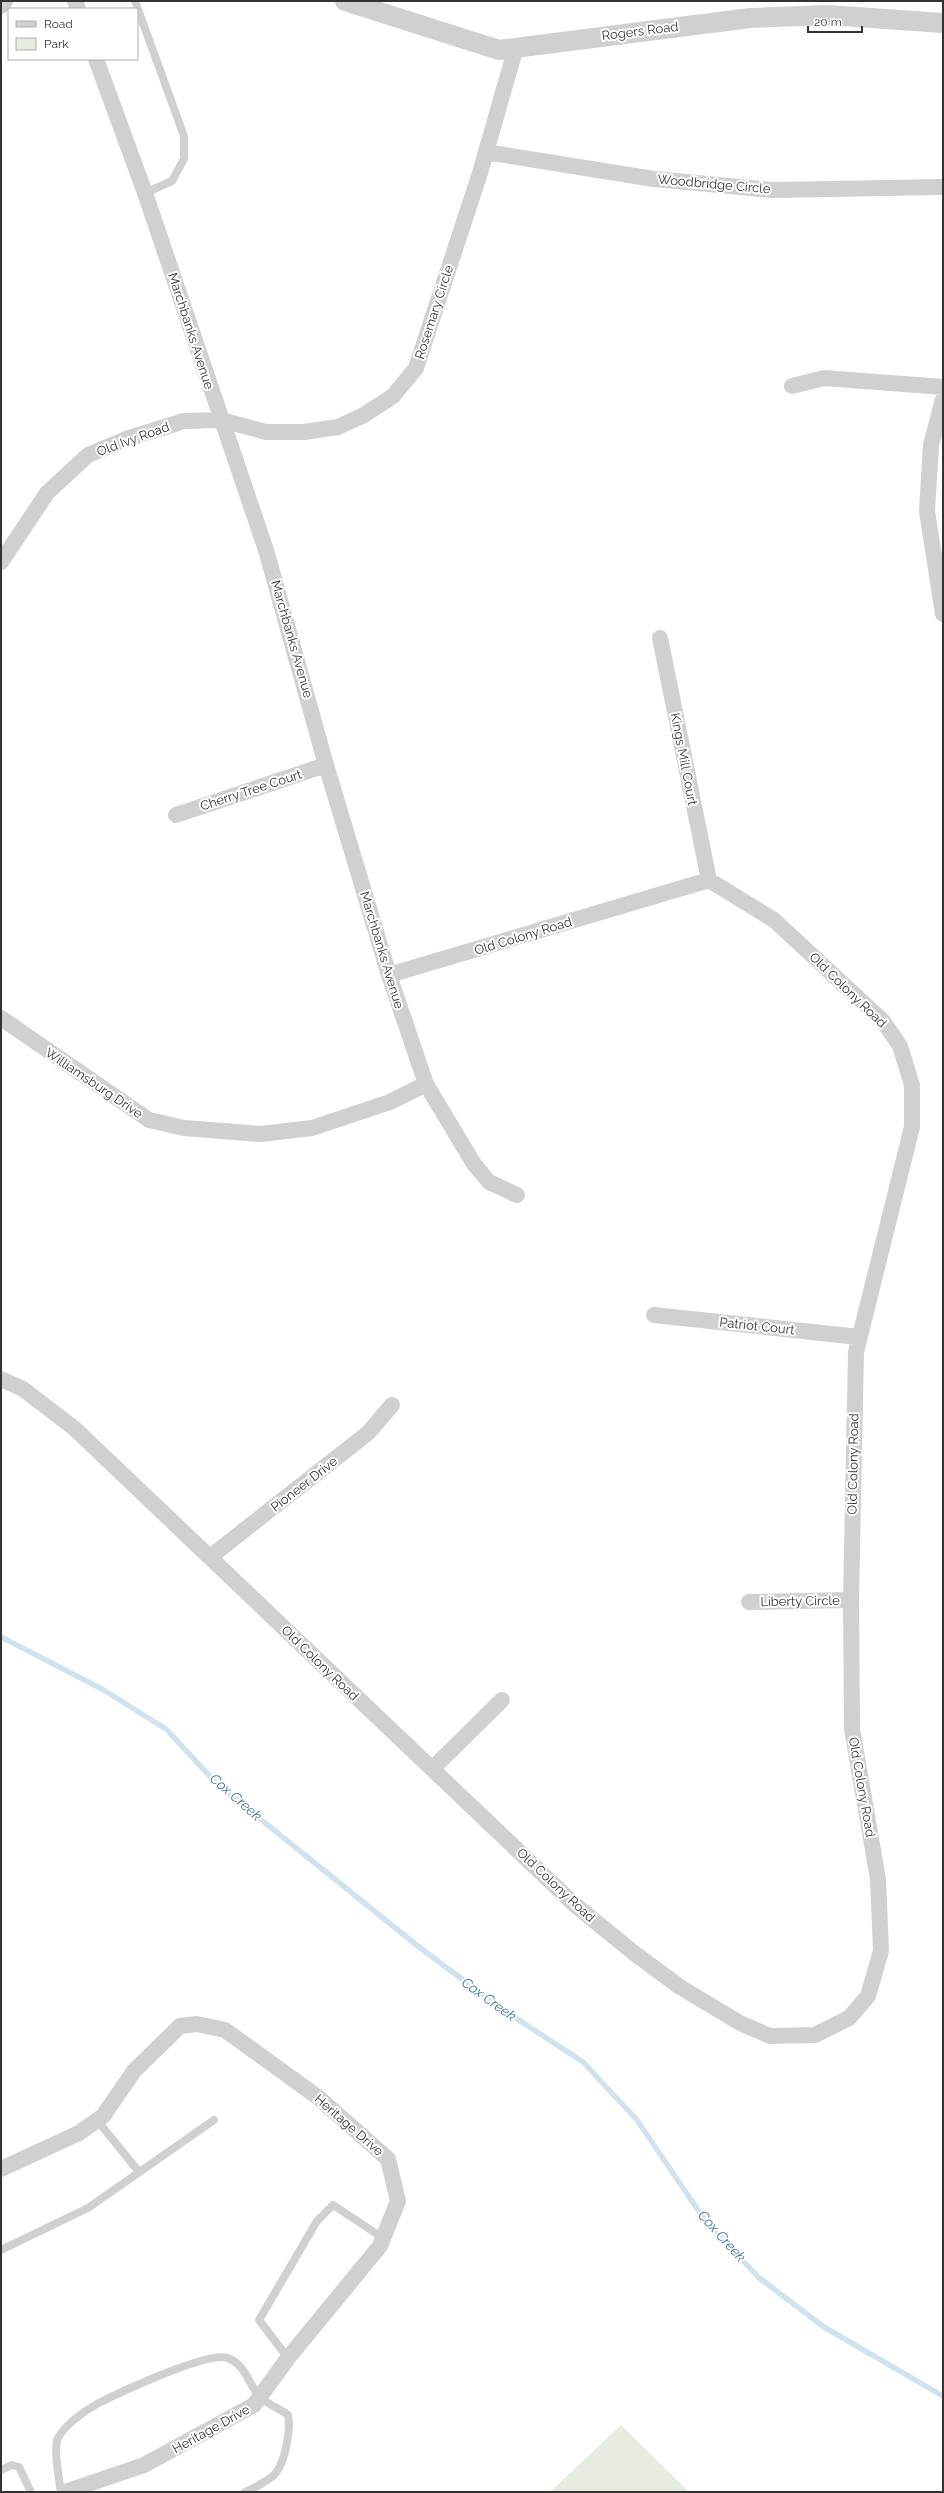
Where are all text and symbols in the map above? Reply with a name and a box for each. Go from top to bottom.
legend [8,8,138,60]
scale bar [808,8,862,34]
text: 20 m [814,15,842,29]
text: Road [44,17,73,31]
street label: Rogers Road [601,19,679,43]
text: Park [44,37,69,51]
street label: Woodbridge Circle [657,172,771,196]
street label: Rosemary Circle [412,263,456,361]
street label: Marchbanks Avenue [165,271,217,392]
street label: Old Ivy Road [95,419,171,459]
street label: Marchbanks Avenue [268,578,316,700]
street label: Kings Mill Court [668,711,700,807]
street label: Cherry Tree Court [198,766,304,813]
street label: Marchbanks Avenue [357,890,407,1011]
street label: Old Colony Road [472,914,574,958]
street label: Old Colony Road [806,949,890,1031]
street label: Williamsburg Drive [42,1045,146,1121]
street label: Patriot Court [719,1315,796,1337]
street label: Old Colony Road [845,1413,861,1515]
street label: Pioneer Drive [268,1453,340,1515]
street label: Liberty Circle [760,1593,840,1609]
street label: Old Colony Road [278,1622,362,1704]
street label: Old Colony Road [846,1736,878,1838]
water label: Cox Creek [207,1770,266,1824]
street label: Old Colony Road [514,1845,598,1925]
water label: Cox Creek [459,1974,520,2024]
street label: Heritage Drive [312,2091,387,2159]
water label: Cox Creek [695,2207,749,2265]
street label: Heritage Drive [170,2401,253,2456]

